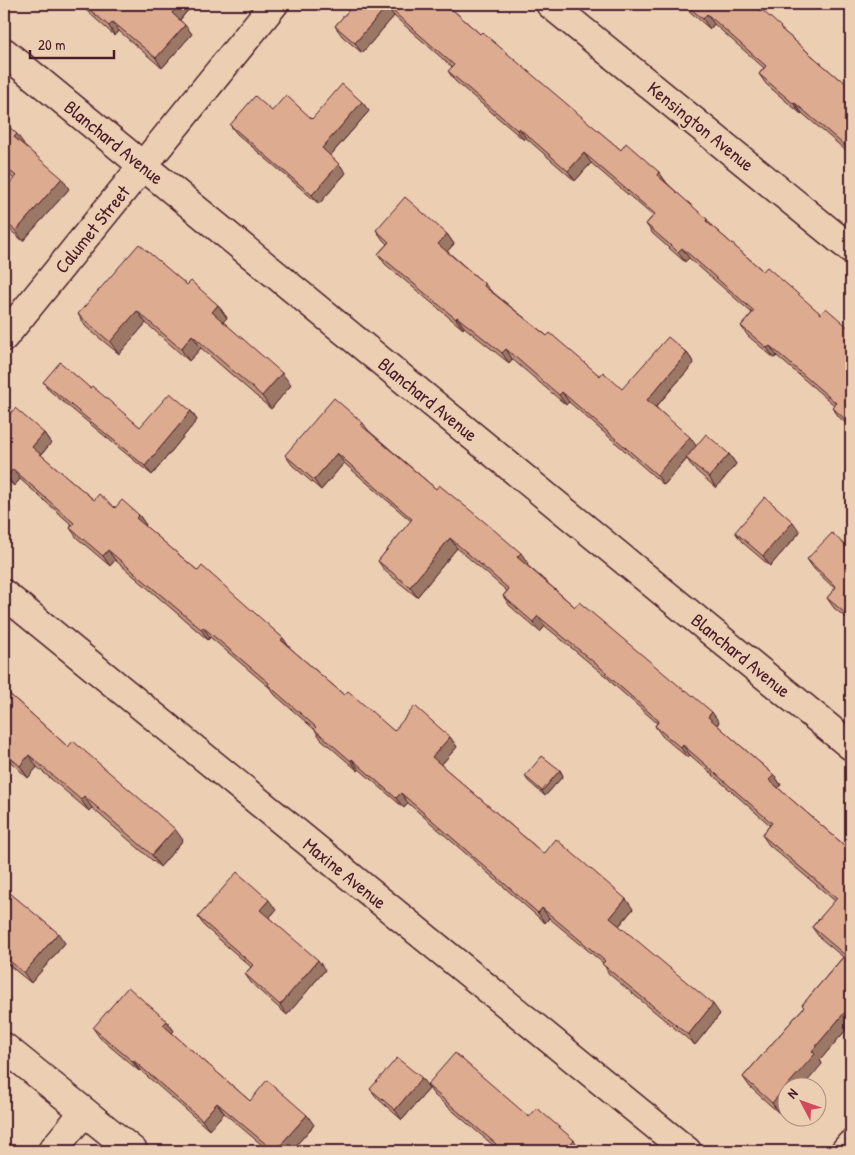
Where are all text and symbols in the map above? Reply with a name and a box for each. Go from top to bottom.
scale bar [30,28,114,60]
text: 20 m [38,34,65,55]
street label: Kensington Avenue [642,75,760,177]
street label: Blanchard Avenue [59,94,169,190]
street label: Calumet Street [48,179,136,278]
street label: Blanchard Avenue [373,351,483,447]
street label: Blanchard Avenue [686,607,796,703]
street label: Maxine Avenue [298,831,392,915]
north arrow [778,1078,828,1128]
text: N [782,1084,802,1102]

